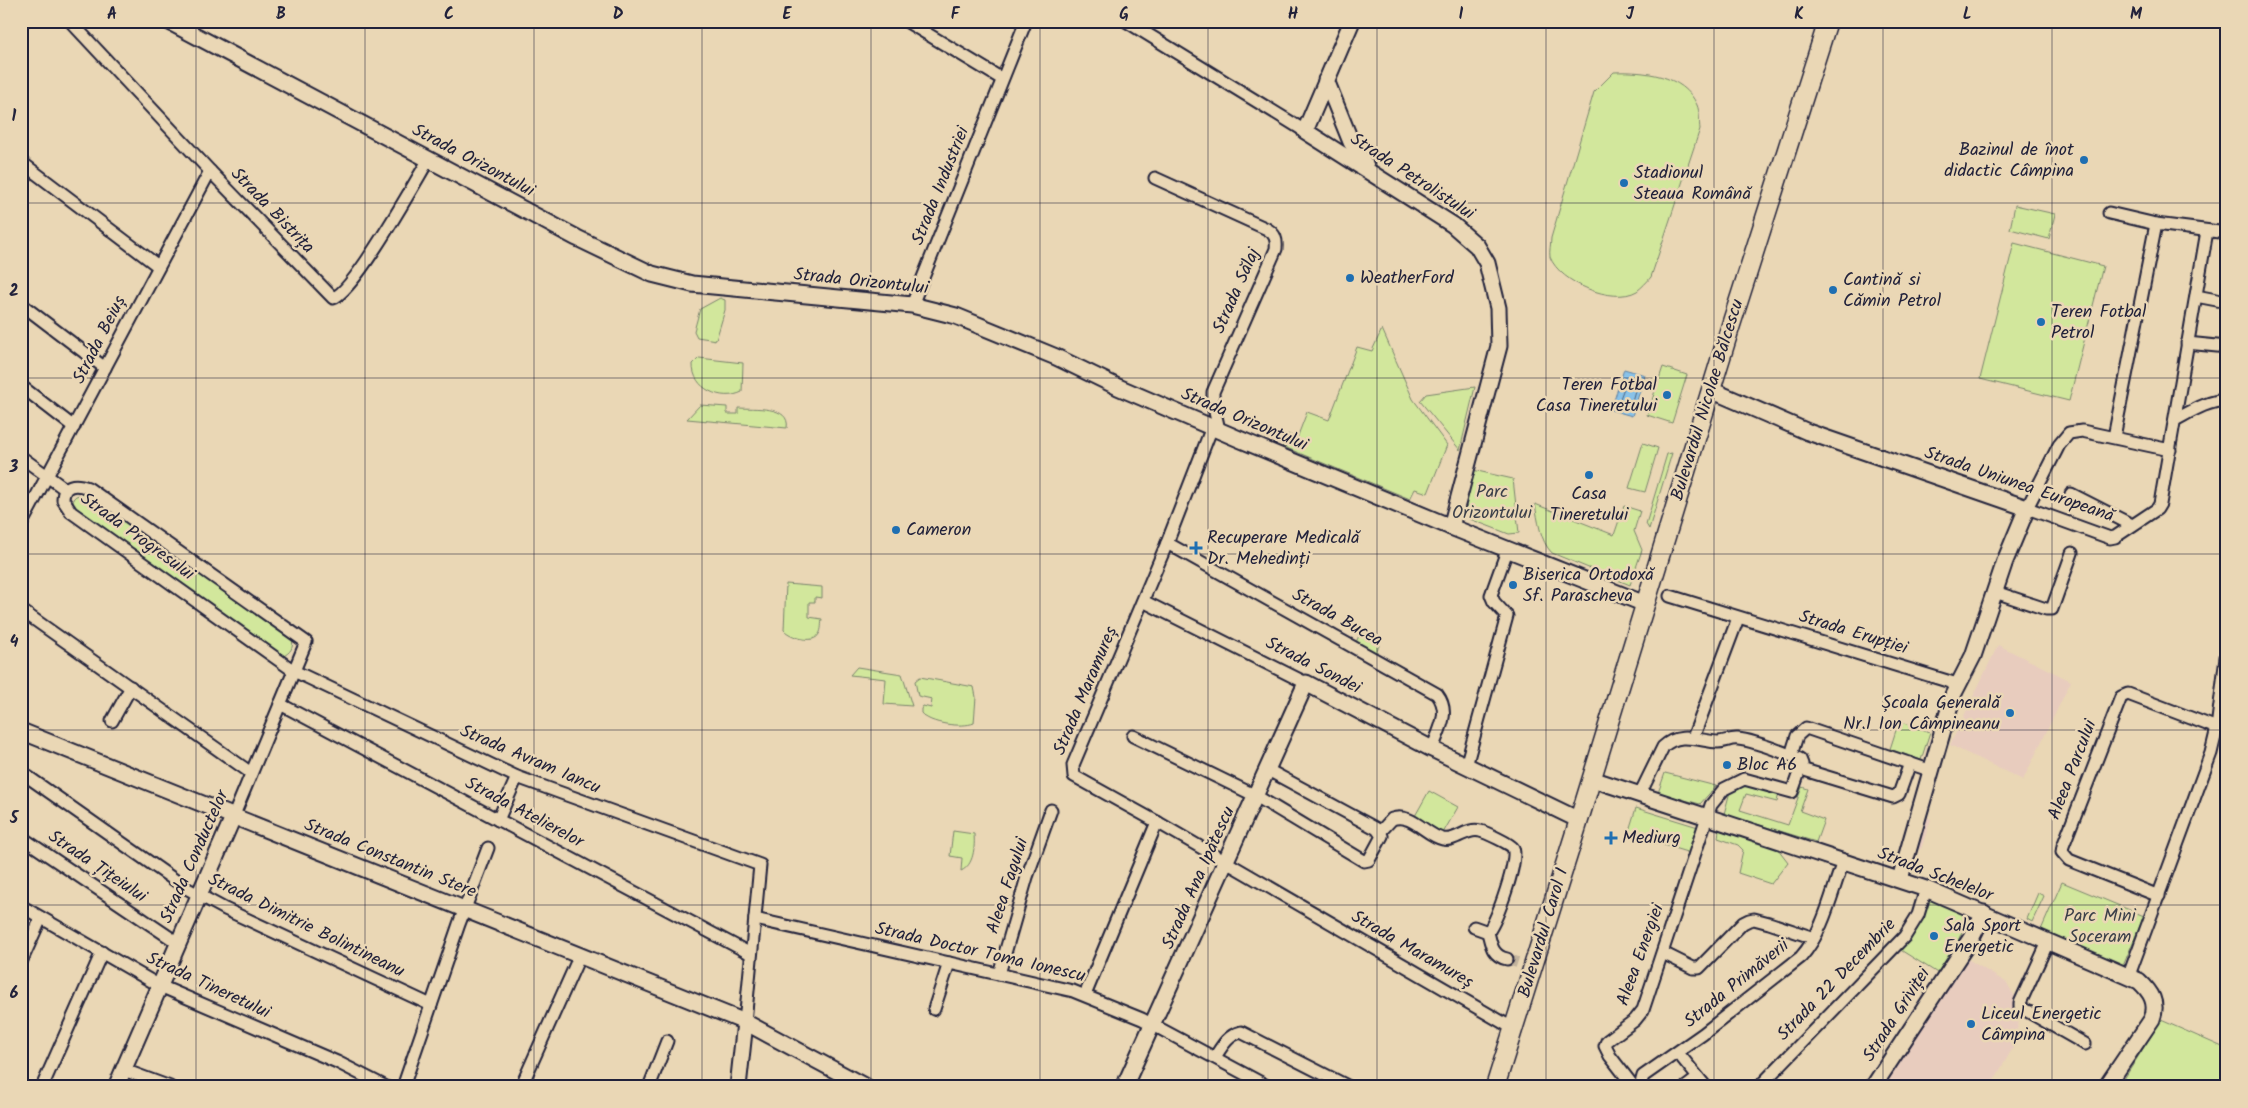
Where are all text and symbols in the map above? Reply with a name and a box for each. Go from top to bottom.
text: A [107,2,117,27]
text: B [276,2,286,27]
text: C [444,2,454,27]
text: D [613,2,624,27]
text: E [783,2,793,27]
text: F [951,2,961,27]
text: G [1119,2,1129,27]
text: H [1288,2,1298,27]
text: I [1459,2,1464,27]
text: J [1626,2,1635,27]
text: K [1794,2,1804,27]
text: L [1963,2,1971,27]
text: M [2130,2,2143,27]
text: 1 [12,104,17,129]
street label: Strada Orizontului [406,116,540,206]
street label: Strada Industriei [904,122,978,250]
street label: Strada Petrolistului [1344,126,1481,229]
place label: Bazinul de înot didactic Câmpina [1944,136,2075,186]
marker: Bazinul de înot didactic Câmpina [2078,154,2090,166]
place label: Stadionul Steaua Română [1634,159,1752,209]
street label: Strada Bistrița [223,161,321,261]
marker: Stadionul Steaua Română [1618,177,1630,189]
street label: Strada Sălaj [1205,242,1269,338]
street label: Strada Orizontului [792,260,931,304]
place label: WeatherFord [1360,264,1455,293]
place label: Cantină si Cămin Petrol [1843,266,1942,316]
marker: WeatherFord [1344,272,1356,284]
text: 2 [9,279,19,304]
marker: Cantină si Cămin Petrol [1827,284,1839,296]
street label: Strada Beiuș [65,290,135,389]
street label: Bulevardul Nicolae Bălcescu [1664,295,1753,504]
place label: Teren Fotbal Petrol [2051,298,2147,348]
marker: Teren Fotbal Petrol [2035,316,2047,328]
place label: Teren Fotbal Casa Tineretului [1536,371,1658,421]
street label: Strada Orizontului [1176,380,1313,460]
marker: Teren Fotbal Casa Tineretului [1661,389,1673,401]
street label: Strada Uniunea Europeană [1920,439,2119,532]
text: 3 [9,455,19,480]
marker: Casa Tineretului [1583,469,1595,481]
park label: Parc Orizontului [1452,478,1533,528]
place label: Casa Tineretului [1550,480,1629,530]
street label: Strada Progresului [74,485,201,589]
place label: Cameron [906,516,971,545]
marker: Cameron [890,524,902,536]
place label: Recuperare Medicală Dr. Mehedinți [1207,524,1361,574]
marker: Recuperare Medicală Dr. Mehedinți [1189,541,1203,555]
place label: Biserica Ortodoxă Sf. Parascheva [1523,561,1655,611]
marker: Biserica Ortodoxă Sf. Parascheva [1507,579,1519,591]
street label: Strada Bucea [1286,581,1388,655]
street label: Strada Erupției [1795,603,1912,664]
street label: Strada Maramureș [1046,622,1126,760]
street label: Strada Sondei [1260,629,1367,703]
text: 4 [10,630,19,655]
place label: Școala Generală Nr.1 Ion Câmpineanu [1843,689,2001,739]
marker: Școala Generală Nr.1 Ion Câmpineanu [2004,707,2016,719]
street label: Aleea Parcului [2041,715,2106,824]
street label: Strada Avram Iancu [455,717,605,803]
place label: Bloc A6 [1737,751,1797,780]
marker: Bloc A6 [1721,759,1733,771]
street label: Strada Atelierelor [459,769,590,857]
street label: Strada Conductelor [153,785,238,928]
street label: Strada Ana Ipătescu [1154,802,1244,954]
text: 5 [9,806,20,831]
street label: Strada Constantin Stere [299,811,481,907]
street label: Strada Țițeiului [42,823,153,911]
place label: Mediurg [1622,824,1681,853]
marker: Mediurg [1604,831,1618,845]
street label: Aleea Fagului [979,833,1037,938]
street label: Strada Schelelor [1873,840,1998,911]
street label: Bulevardul Carol I [1510,864,1578,1002]
street label: Strada Dimitrie Bolintineanu [203,866,410,987]
street label: Aleea Energiei [1609,899,1673,1010]
park label: Parc Mini Soceram [2064,902,2137,952]
street label: Strada Maramureș [1345,903,1479,997]
street label: Strada 22 Decembrie [1770,912,1904,1048]
place label: Sala Sport Energetic [1944,912,2022,962]
street label: Strada Doctor Toma Ionescu [872,915,1088,991]
marker: Sala Sport Energetic [1928,930,1940,942]
street label: Strada Primăverii [1678,932,1797,1036]
street label: Strada Tineretului [141,944,276,1028]
street label: Strada Griviței [1856,961,1939,1068]
text: 6 [10,981,19,1006]
place label: Liceul Energetic Câmpina [1981,1000,2102,1050]
marker: Liceul Energetic Câmpina [1965,1018,1977,1030]

